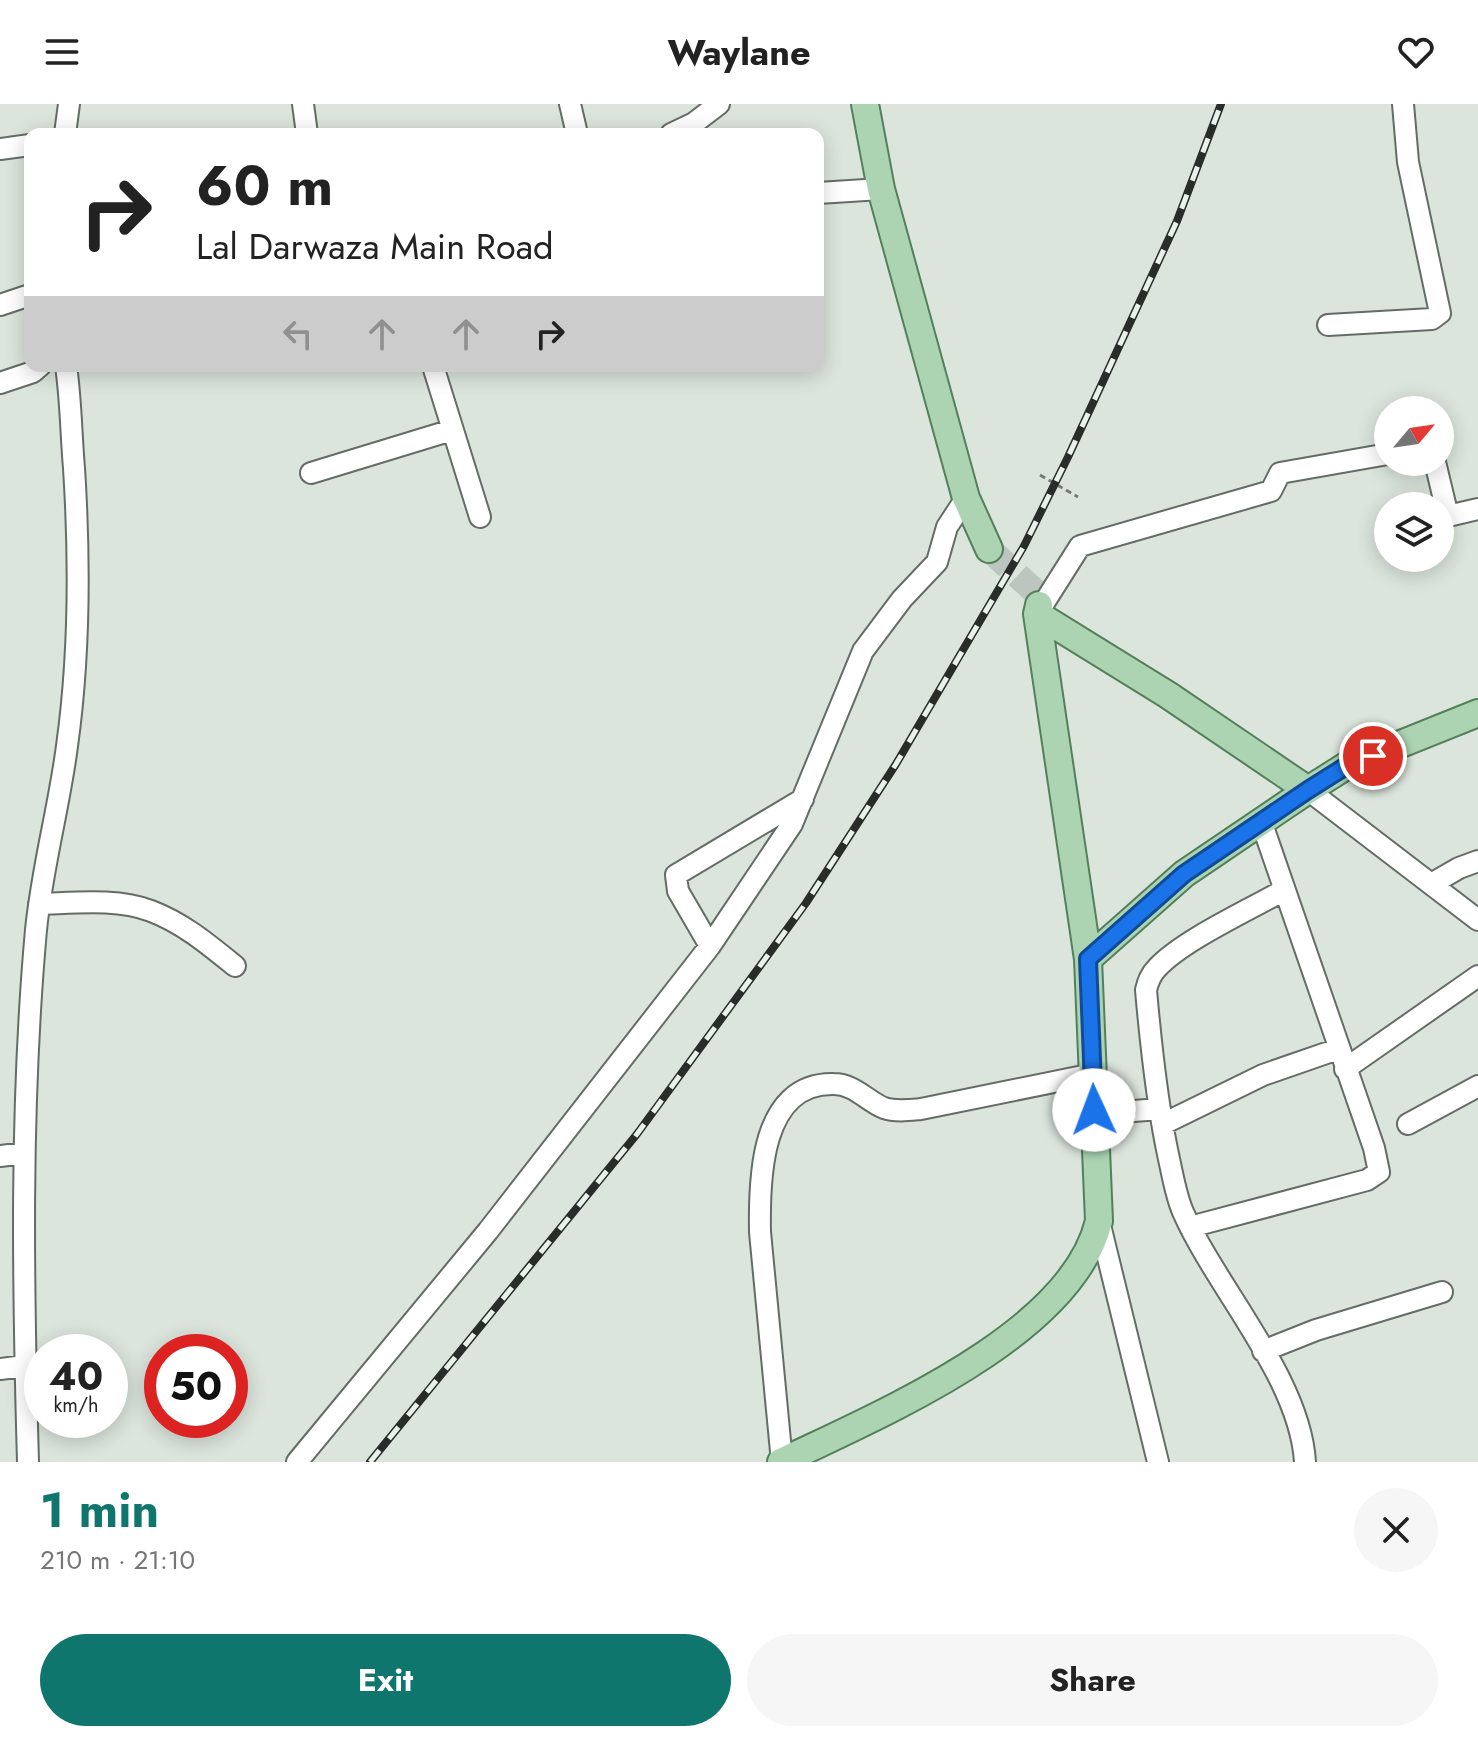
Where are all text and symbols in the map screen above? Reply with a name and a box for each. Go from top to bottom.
text: Waylane [667,26,811,78]
icon: menu [40,30,84,74]
icon: heart [1394,30,1438,74]
text: 60 m [196,145,333,226]
icon: right [64,160,168,264]
text: Lal Darwaza Main Road [196,220,553,272]
icon: left [276,312,320,356]
icon: ahead [360,312,404,356]
icon: ahead [444,312,488,356]
icon: right [528,312,572,356]
north arrow [1374,396,1454,476]
map controls [1374,396,1454,572]
button: layers [1374,492,1454,572]
pin [1339,722,1407,790]
icon: arrive [1351,734,1395,778]
position arrow [1052,1068,1136,1152]
speed limit sign: 50 [144,1334,248,1438]
text: 40 [49,1347,103,1405]
text: km/h [53,1391,99,1420]
text: 1 min [40,1476,159,1545]
button: close [1354,1488,1438,1572]
text: 210 m · 21:10 [40,1541,195,1579]
button: Exit [40,1634,731,1726]
button: Share [747,1634,1438,1726]

